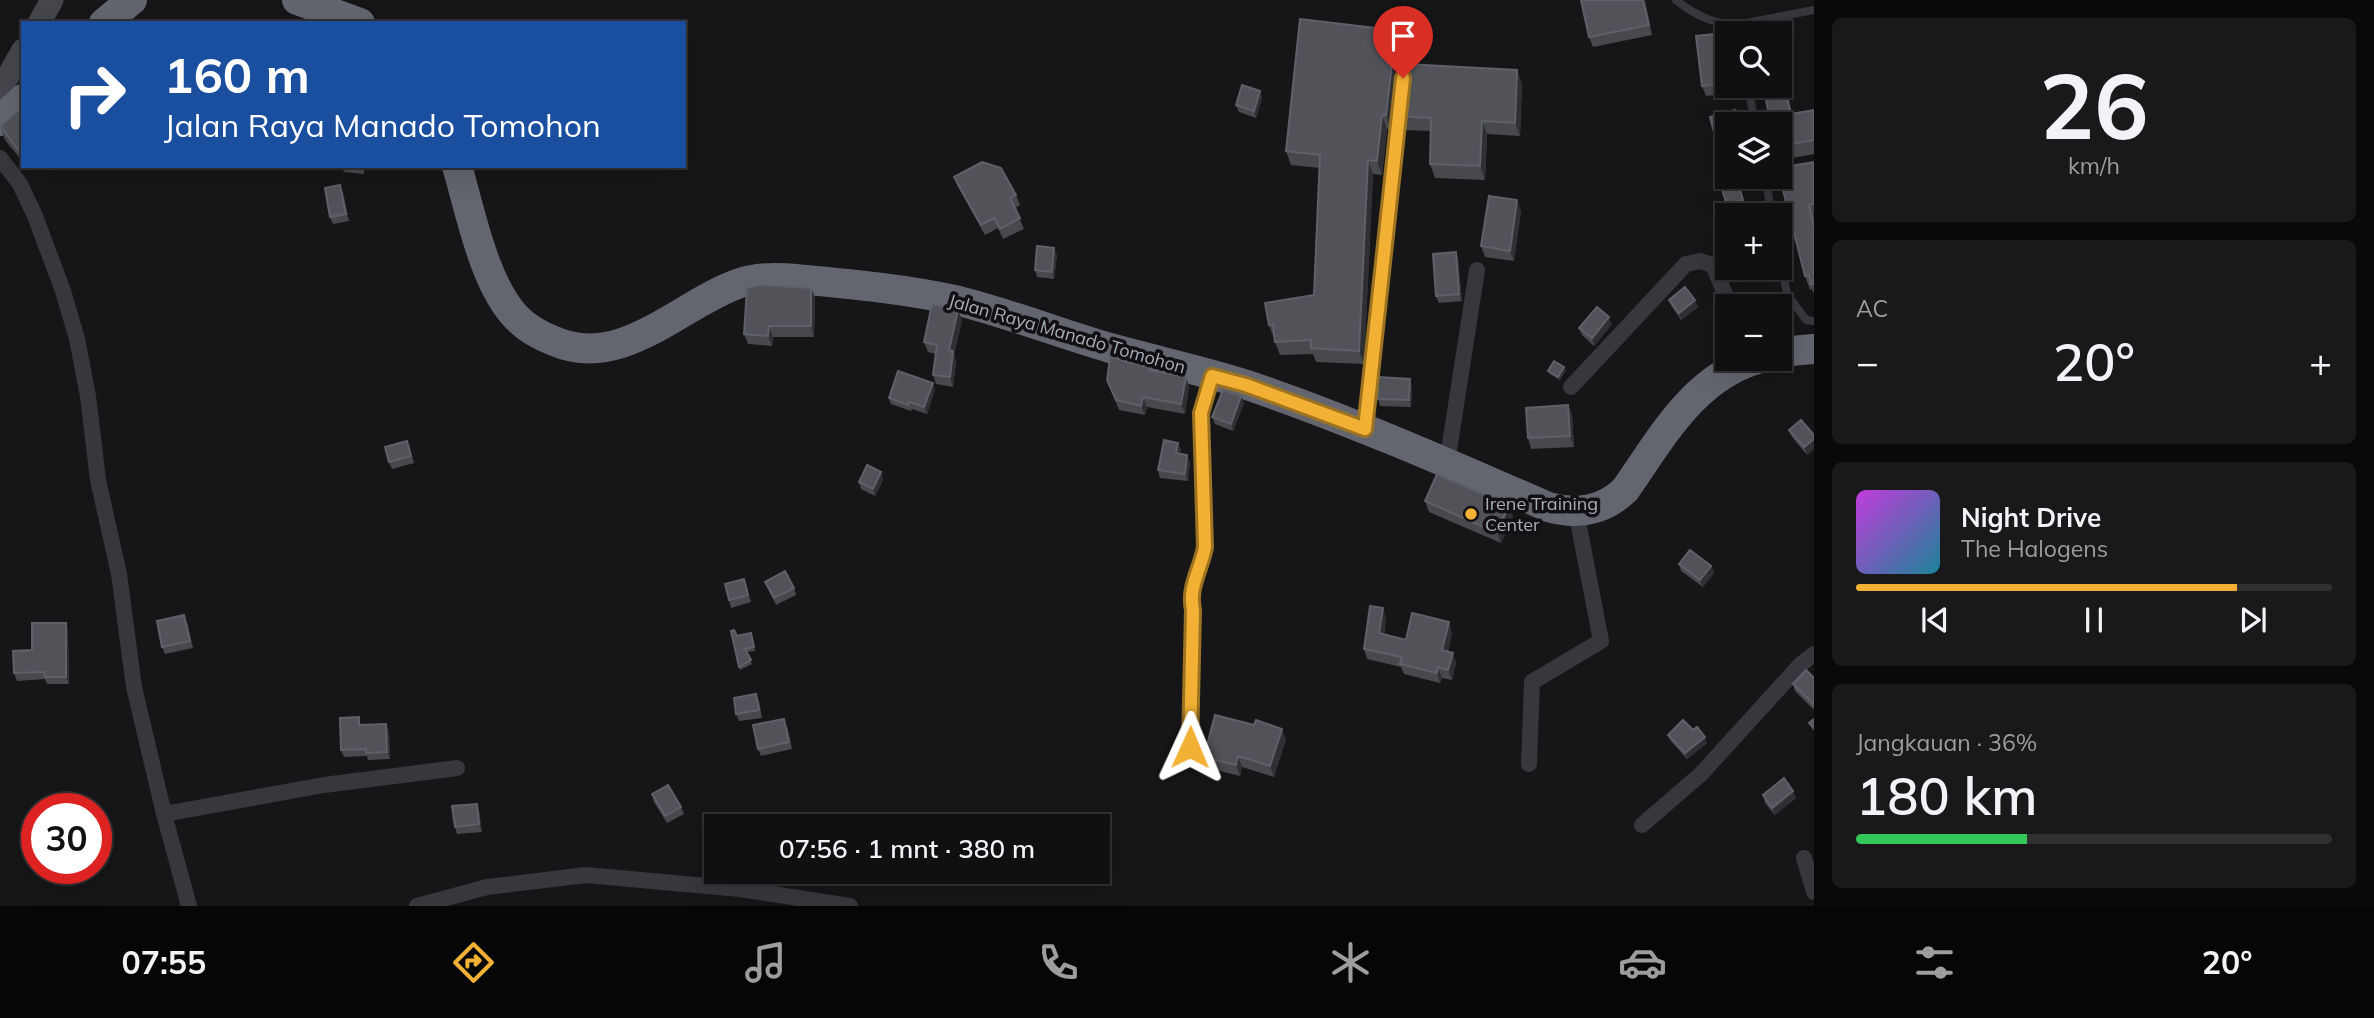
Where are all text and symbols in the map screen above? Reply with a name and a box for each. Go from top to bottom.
pin [1373,6,1433,78]
icon: arrive [1384,17,1422,55]
map controls [1715,21,1792,371]
button: search [1715,21,1792,98]
text: 160 m [164,44,310,105]
text: 26 [2039,48,2149,162]
icon: right [49,49,140,140]
text: Jalan Raya Manado Tomohon [164,105,601,145]
button: layers [1715,112,1792,189]
text: km/h [2068,151,2120,180]
button: + [1715,203,1792,280]
street label: Jalan Raya Manado Tomohon [946,289,1188,378]
button: − [1715,294,1792,371]
text: AC [1856,294,1888,323]
text: 20° [2053,329,2135,394]
text: − [1856,338,1879,386]
text: + [2309,338,2332,386]
place label: Irene Training Center [1485,492,1598,536]
text: Night Drive [1961,501,2101,534]
marker: Irene Training Center [1463,506,1479,522]
text: The Halogens [1961,534,2108,563]
icon: previous [1916,601,1954,639]
icon: pause [2075,601,2113,639]
icon: next [2234,601,2272,639]
position arrow [1153,710,1227,784]
text: Jangkauan · 36% [1856,728,2037,757]
text: 180 km [1856,763,2037,828]
speed limit sign: 30 [21,793,112,884]
text: 07:56 · 1 mnt · 380 m [779,832,1035,865]
icon: directions [449,938,498,987]
icon: music [741,938,790,987]
icon: phone [1034,938,1083,987]
icon: climate [1326,938,1375,987]
icon: car [1618,938,1667,987]
icon: filters [1910,938,1959,987]
text: 07:55 [122,942,206,982]
text: 20° [2202,942,2252,982]

